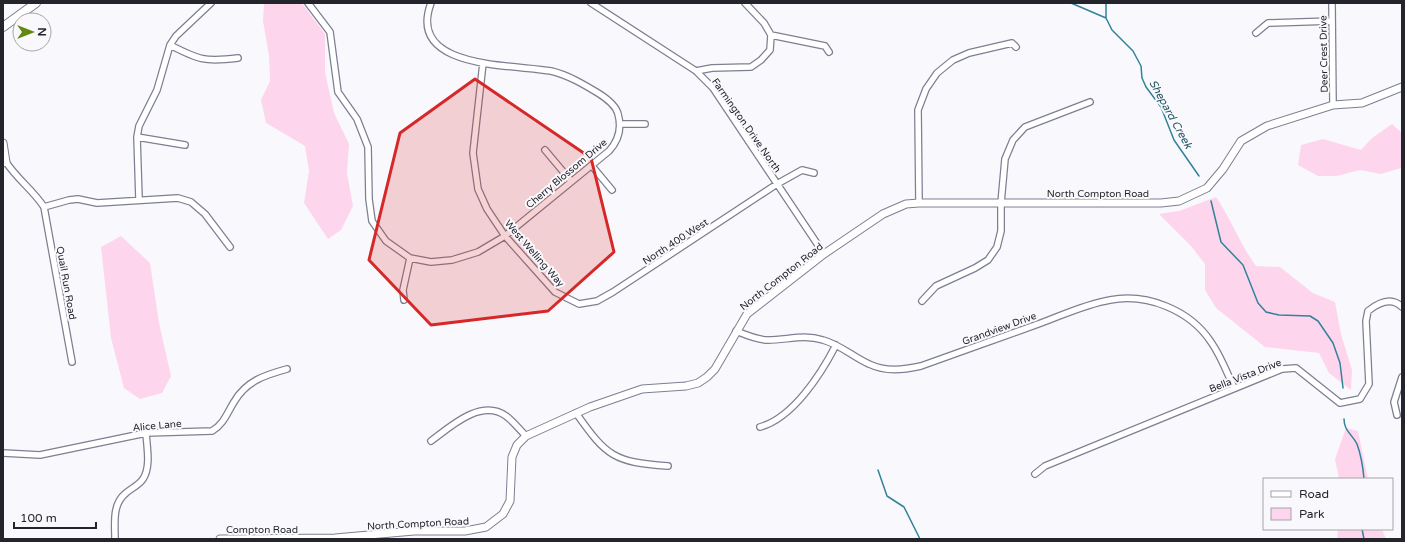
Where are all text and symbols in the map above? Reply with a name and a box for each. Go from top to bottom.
north arrow [12,12,52,52]
street label: Deer Crest Drive [1317,15,1331,93]
text: N [35,28,48,36]
street label: Farmington Drive North [709,76,783,175]
water label: Shepard Creek [1146,78,1195,152]
street label: Cherry Blossom Drive [524,136,610,211]
street label: North Compton Road [1047,188,1149,200]
street label: North 400 West [641,216,711,267]
street label: West Welling Way [502,218,567,290]
street label: North Compton Road [738,241,826,313]
street label: Quail Run Road [54,246,78,321]
street label: Grandview Drive [961,310,1038,348]
street label: Bella Vista Drive [1207,357,1284,395]
street label: Alice Lane [132,418,182,434]
legend [1263,478,1393,530]
text: Road [1299,487,1329,501]
scale bar [14,504,96,530]
text: Park [1299,507,1325,521]
text: 100 m [20,511,57,525]
street label: North Compton Road [367,515,469,533]
street label: Compton Road [226,524,298,536]

